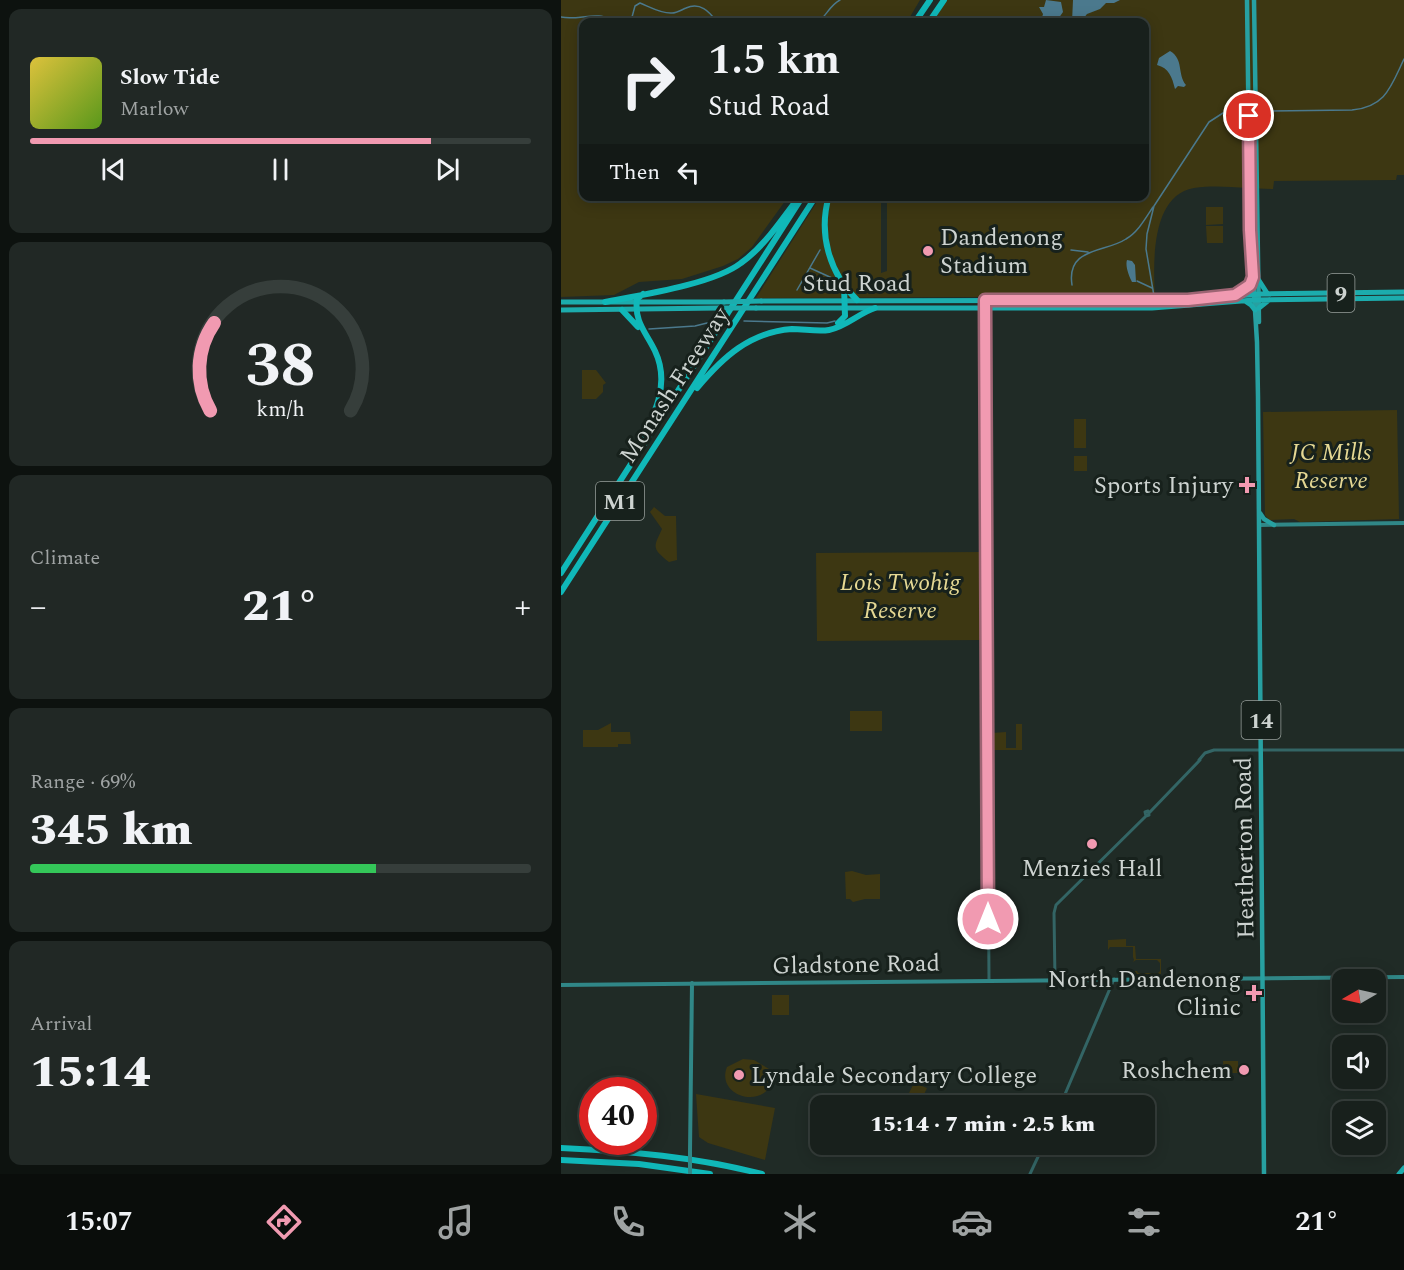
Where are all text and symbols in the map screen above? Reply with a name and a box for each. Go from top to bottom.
text: 1.5 km [708,29,840,92]
icon: right [609,42,687,120]
text: Slow Tide [120,61,220,94]
text: Stud Road [708,86,830,128]
pin [1223,90,1274,141]
text: Marlow [120,94,189,124]
icon: arrive [1232,99,1265,132]
icon: previous [97,153,130,186]
icon: pause [264,153,297,186]
icon: next [431,153,464,186]
text: Then [609,156,660,189]
icon: left [672,156,705,189]
place label: Dandenong Stadium [940,220,1063,284]
marker: Dandenong Stadium [921,244,935,258]
street label: Stud Road [803,266,911,302]
road number: 9 [1327,274,1355,312]
street label: Monash Freeway [611,299,740,471]
text: 38 [245,319,316,414]
text: km/h [256,393,305,426]
park label: JC Mills Reserve [1289,435,1372,499]
place label: Sports Injury [1094,468,1234,504]
marker: Sports Injury [1238,476,1256,494]
road number: M1 [596,482,644,520]
text: Climate [30,543,100,573]
park label: Lois Twohig Reserve [840,565,962,629]
text: 21° [242,572,319,641]
text: − [30,582,47,632]
text: + [514,582,531,632]
road number: 14 [1241,701,1281,739]
street label: Heatherton Road [1225,757,1265,939]
text: Range · 69% [30,767,135,797]
text: 345 km [30,796,192,865]
marker: Menzies Hall [1085,837,1099,851]
place label: Menzies Hall [1022,851,1162,887]
position arrow [956,887,1020,951]
street label: Gladstone Road [772,946,940,984]
place label: North Dandenong Clinic [1048,962,1241,1026]
north arrow [1332,969,1386,1023]
map controls [1332,969,1386,1155]
marker: North Dandenong Clinic [1245,984,1263,1002]
text: Arrival [30,1009,92,1039]
button: sound [1332,1035,1386,1089]
text: 15:14 [30,1038,151,1107]
place label: Roshchem [1121,1053,1232,1089]
place label: Lyndale Secondary College [751,1058,1037,1094]
marker: Roshchem [1237,1063,1251,1077]
marker: Lyndale Secondary College [732,1068,746,1082]
speed limit sign: 40 [579,1077,657,1155]
button: layers [1332,1101,1386,1155]
text: 15:14 · 7 min · 2.5 km [870,1108,1095,1141]
text: 15:07 [65,1201,133,1243]
icon: directions [263,1201,305,1243]
icon: music [435,1201,477,1243]
icon: phone [607,1201,649,1243]
icon: climate [779,1201,821,1243]
icon: car [951,1201,993,1243]
icon: filters [1123,1201,1165,1243]
text: 21° [1295,1201,1339,1243]

